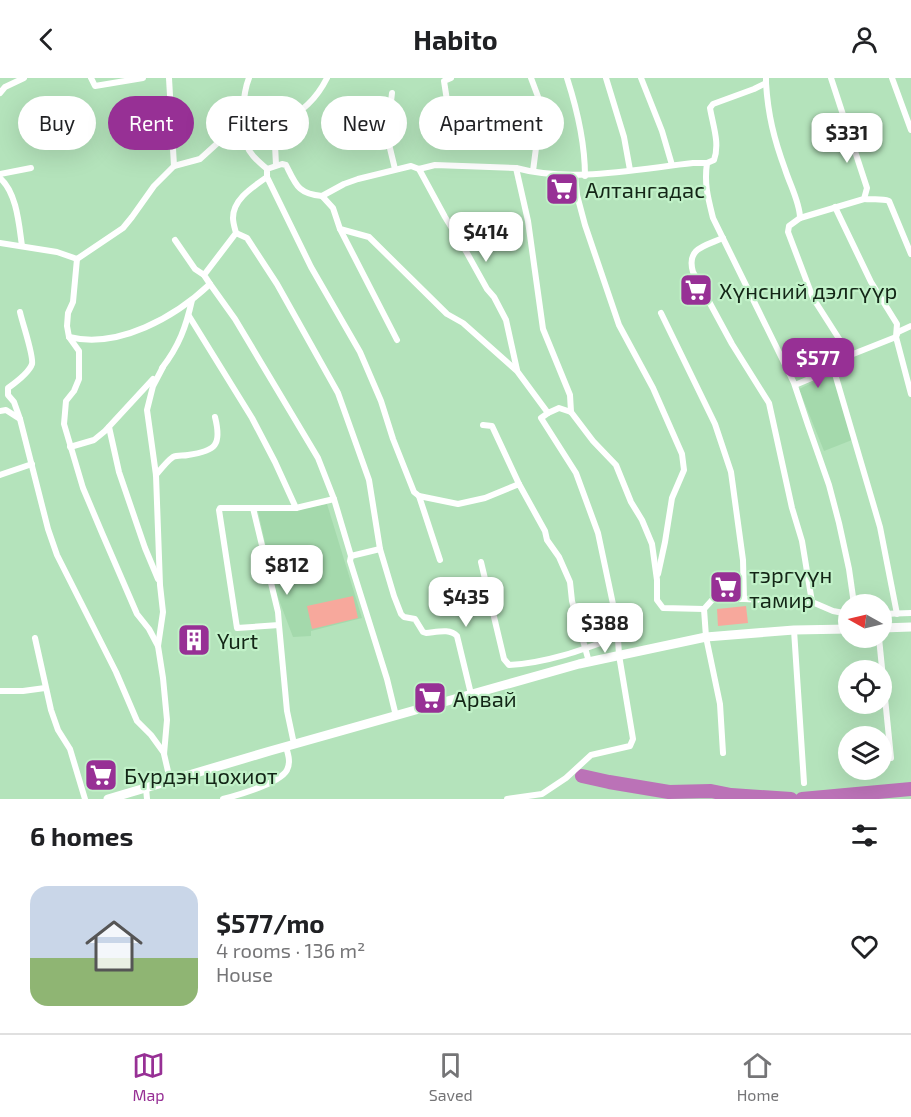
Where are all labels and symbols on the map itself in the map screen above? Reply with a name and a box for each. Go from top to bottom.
pin: $331 [811,113,883,164]
supermarket icon: Алтангадас [544,171,580,207]
place label: Алтангадас [585,176,705,202]
pin: $414 [450,212,522,263]
supermarket icon: Хүнсний дэлгүүр [678,272,714,308]
place label: Хүнсний дэлгүүр [719,277,897,303]
pin: $577 [782,338,854,389]
pin: $812 [251,545,323,596]
place label: тэргүүн тамир [749,561,832,612]
supermarket icon: тэргүүн тамир [708,569,744,605]
pin: $435 [430,577,502,628]
north arrow [838,594,892,648]
pin: $388 [569,603,641,654]
building icon: Yurt [176,622,212,658]
place label: Yurt [217,627,258,653]
supermarket icon: Арвай [412,680,448,716]
place label: Арвай [453,685,517,711]
supermarket icon: Бүрдэн цохиот [83,757,119,793]
place label: Бүрдэн цохиот [124,762,278,788]

